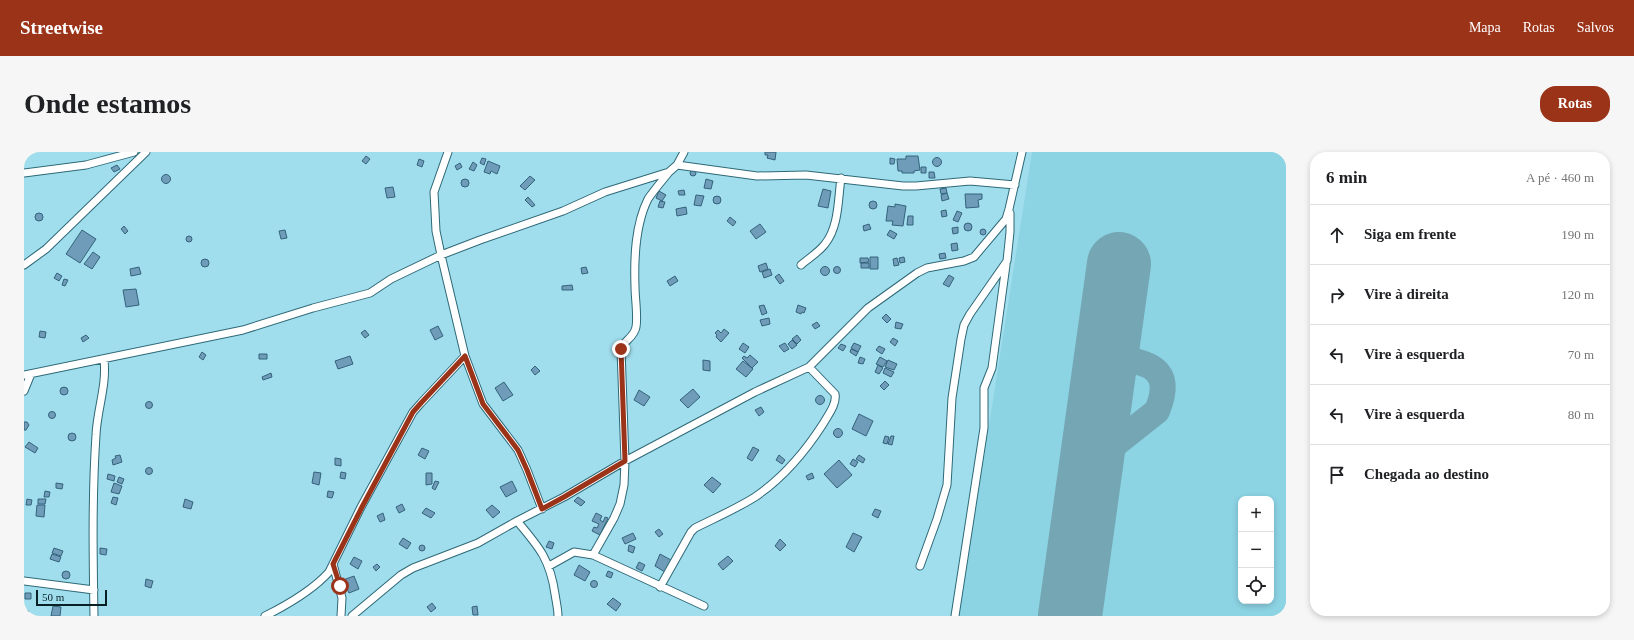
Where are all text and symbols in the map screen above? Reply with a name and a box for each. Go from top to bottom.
text: Streetwise [20,17,103,38]
text: Mapa [1469,20,1501,35]
text: Rotas [1523,20,1555,35]
text: Salvos [1577,20,1614,35]
button: Rotas [1540,86,1610,122]
text: Onde estamos [24,88,191,119]
text: 6 min [1326,168,1367,187]
text: A pé · 460 m [1526,170,1594,185]
icon: ahead [1326,224,1348,246]
text: Siga em frente [1364,226,1456,242]
text: 190 m [1561,227,1594,242]
icon: right [1326,284,1348,306]
text: Vire à direita [1364,286,1449,302]
text: 120 m [1561,287,1594,302]
route end [612,340,630,358]
icon: left [1326,344,1348,366]
text: Vire à esquerda [1364,346,1465,362]
text: 70 m [1568,347,1594,362]
icon: left [1326,404,1348,426]
text: Vire à esquerda [1364,406,1465,422]
text: 80 m [1568,407,1594,422]
icon: arrive [1326,464,1348,486]
text: Chegada ao destino [1364,466,1489,482]
map controls [1238,496,1274,604]
button: + [1238,496,1274,532]
button: − [1238,532,1274,568]
button: locate [1238,568,1274,604]
route start [331,577,349,595]
scale bar [36,588,107,607]
text: 50 m [42,591,64,603]

